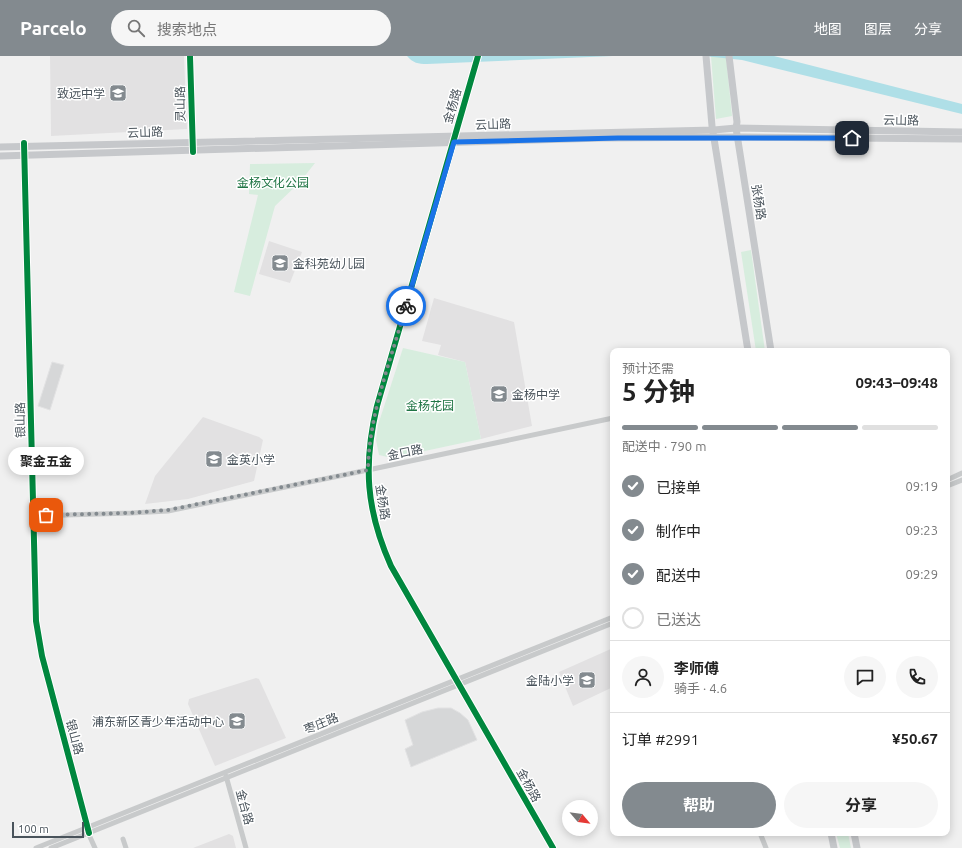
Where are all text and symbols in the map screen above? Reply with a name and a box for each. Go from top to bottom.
search box [111,10,391,46]
text: Parcelo [20,17,87,39]
icon: search [125,17,147,39]
text: 搜索地点 [157,21,217,38]
text: 地图 [814,21,842,37]
text: 图层 [864,21,892,37]
text: 分享 [914,21,942,37]
school or university icon: 致远中学 [108,83,128,103]
street label: 灵山路 [173,86,187,122]
place label: 致远中学 [57,87,105,100]
street label: 金杨路 [441,87,463,125]
street label: 云山路 [883,113,919,127]
street label: 云山路 [475,117,511,131]
pin [835,121,869,155]
street label: 云山路 [127,125,163,139]
icon: home [841,127,863,149]
park label: 金杨文化公园 [237,176,309,189]
street label: 张杨路 [750,183,768,221]
school or university icon: 金科苑幼儿园 [270,253,290,273]
place label: 金科苑幼儿园 [293,257,365,270]
courier [386,286,426,326]
icon: bike [395,295,417,317]
text: 预计还需 [622,361,674,375]
text: 09:43–09:48 [855,374,938,391]
text: 5 分钟 [622,377,695,406]
school or university icon: 金杨中学 [489,384,509,404]
place label: 金杨中学 [512,388,560,401]
park label: 金杨花园 [406,399,454,412]
street label: 银山路 [13,402,27,438]
text: 配送中 · 790 m [622,439,706,453]
street label: 金口路 [386,442,424,462]
callout: 聚金五金 [8,447,84,475]
school or university icon: 金英小学 [204,449,224,469]
place label: 金英小学 [227,453,275,466]
text: 聚金五金 [20,454,72,468]
icon: check [622,475,644,497]
text: 已接单 [656,479,701,496]
text: 09:19 [905,479,938,493]
street label: 金杨路 [374,483,392,521]
pin [29,498,63,532]
icon: bag [35,504,57,526]
icon: check [622,519,644,541]
text: 制作中 [656,523,701,540]
text: 09:23 [905,523,938,537]
icon: check [622,563,644,585]
text: 配送中 [656,567,701,584]
text: 09:29 [905,567,938,581]
text: 已送达 [656,611,701,628]
button: person [622,656,664,698]
button: chat [844,656,886,698]
button: phone [896,656,938,698]
text: 李师傅 [674,660,719,677]
school or university icon: 金陆小学 [577,670,597,690]
place label: 金陆小学 [526,674,574,687]
text: 骑手 · 4.6 [674,681,727,695]
street label: 枣庄路 [302,710,340,736]
school or university icon: 浦东新区青少年活动中心 [227,711,247,731]
place label: 浦东新区青少年活动中心 [92,715,224,728]
street label: 银山路 [64,718,86,756]
text: ¥50.67 [892,730,938,747]
text: 订单 #2991 [622,731,699,748]
street label: 金杨路 [515,766,543,804]
button: 帮助 [622,782,776,828]
button: 分享 [784,782,938,828]
street label: 金台路 [234,788,256,826]
north arrow [562,800,598,836]
map controls [562,800,598,836]
scale bar [12,820,84,839]
text: 100 m [18,823,49,835]

